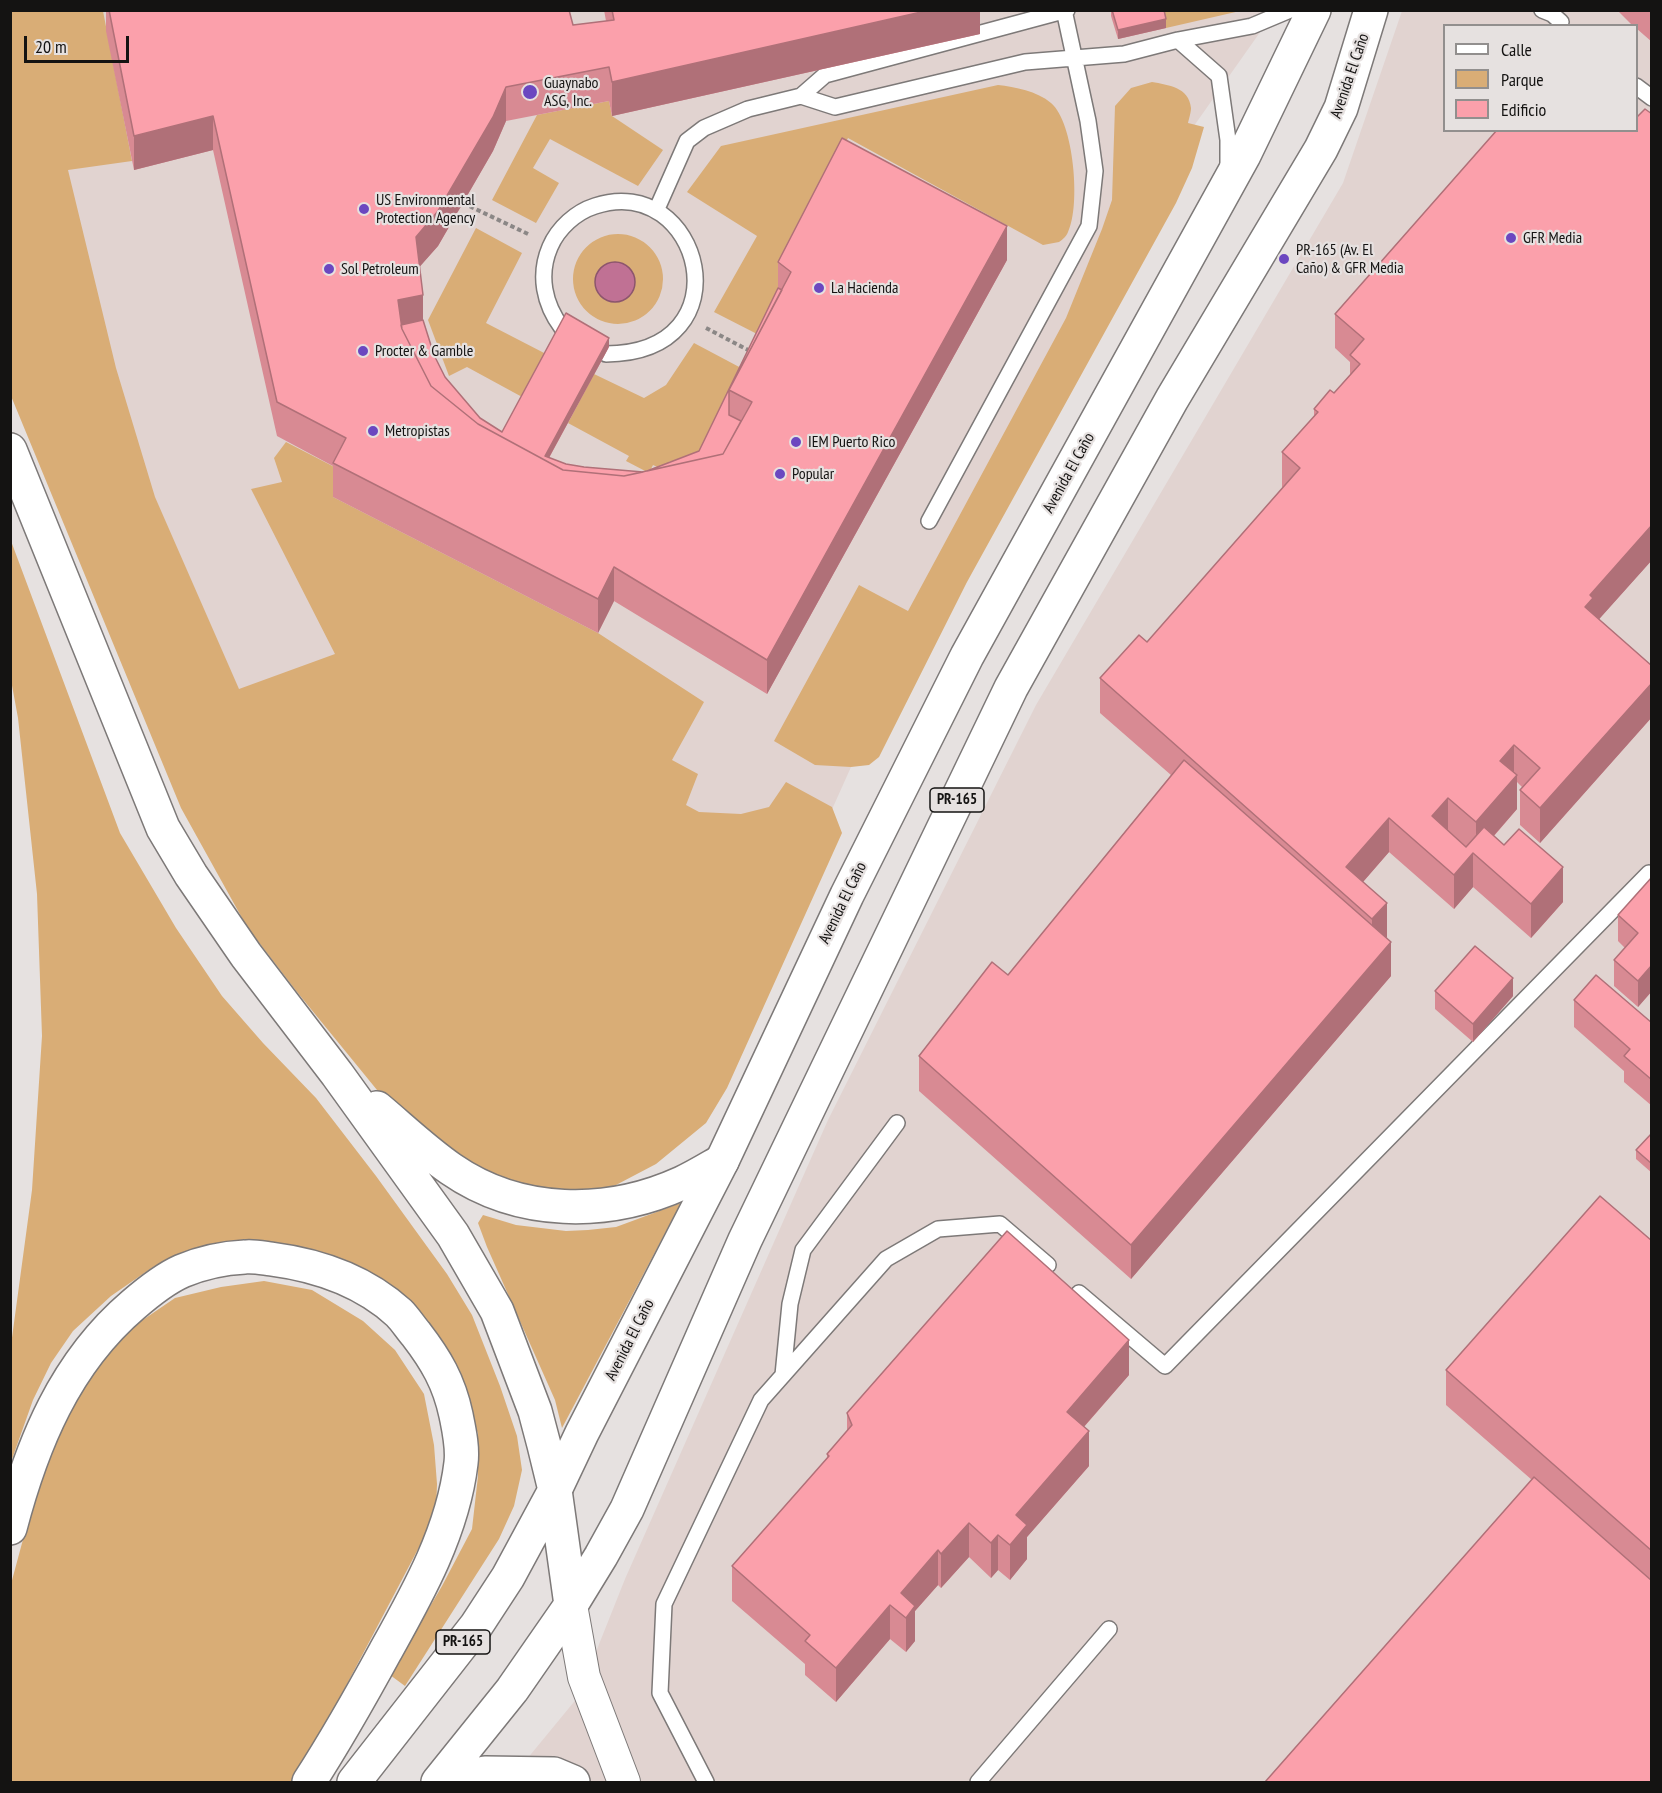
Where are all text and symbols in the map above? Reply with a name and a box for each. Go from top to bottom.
scale bar [27,24,132,62]
legend [1443,24,1638,132]
street label: Avenida El Caño [1327,31,1373,121]
text: 20 m [35,35,67,58]
text: Calle [1501,38,1532,61]
text: Parque [1501,68,1544,91]
place label: Guaynabo ASG, Inc. [544,73,599,111]
marker: Guaynabo ASG, Inc. [521,83,539,101]
text: Edificio [1501,98,1546,121]
place label: US Environmental Protection Agency [376,190,475,228]
marker: US Environmental Protection Agency [357,202,371,216]
place label: GFR Media [1523,228,1582,248]
marker: GFR Media [1504,231,1518,245]
place label: PR-165 (Av. El Caño) & GFR Media [1296,240,1404,278]
marker: PR-165 (Av. El Caño) & GFR Media [1277,252,1291,266]
place label: Sol Petroleum [341,259,419,279]
marker: Sol Petroleum [322,262,336,276]
place label: La Hacienda [831,278,898,298]
marker: La Hacienda [812,281,826,295]
place label: Procter & Gamble [375,341,473,361]
marker: Procter & Gamble [356,344,370,358]
place label: Metropistas [385,421,450,441]
marker: Metropistas [366,424,380,438]
street label: Avenida El Caño [1039,430,1099,516]
place label: IEM Puerto Rico [808,432,895,452]
marker: IEM Puerto Rico [789,435,803,449]
place label: Popular [792,464,834,484]
marker: Popular [773,467,787,481]
road number: PR-165 [930,788,984,812]
street label: Avenida El Caño [815,859,871,947]
street label: Avenida El Caño [601,1296,659,1384]
road number: PR-165 [436,1630,490,1654]

